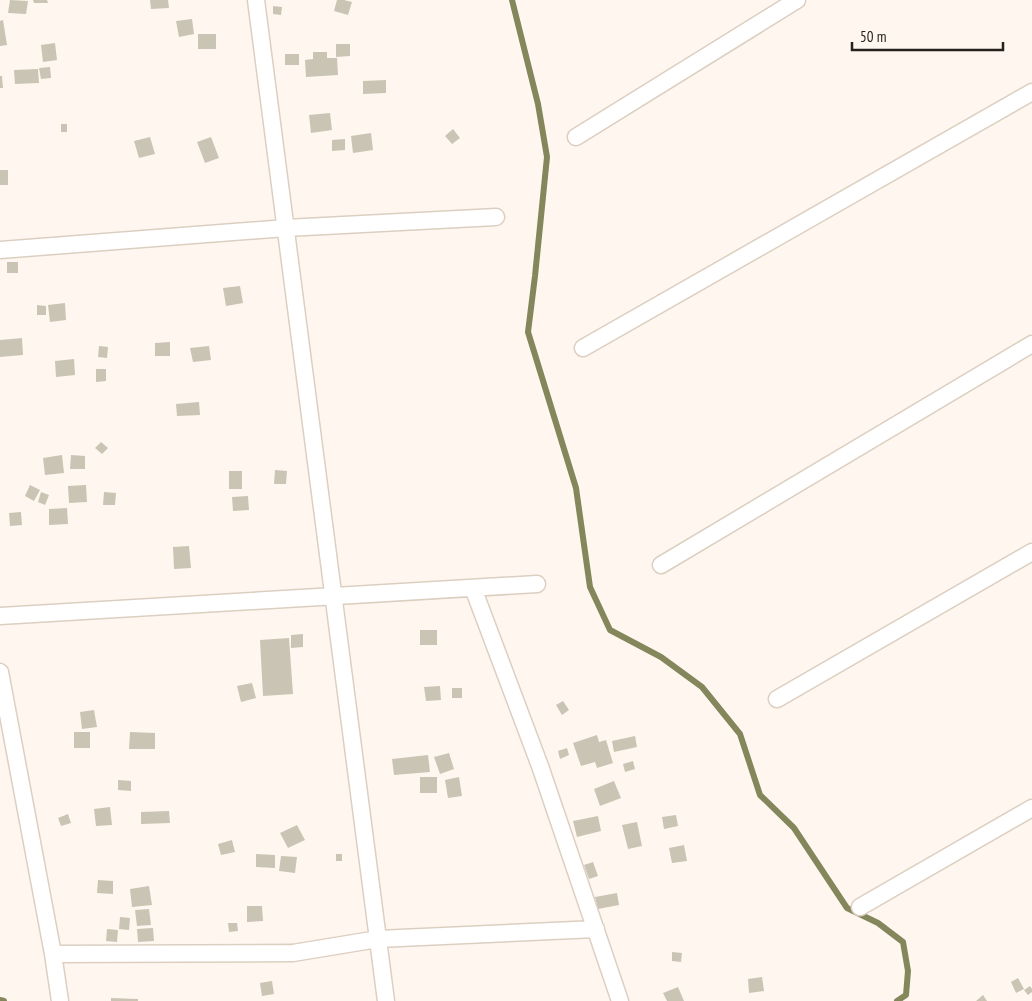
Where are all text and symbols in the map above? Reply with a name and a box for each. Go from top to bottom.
scale bar [852,20,1003,52]
text: 50 m [860,27,886,46]

